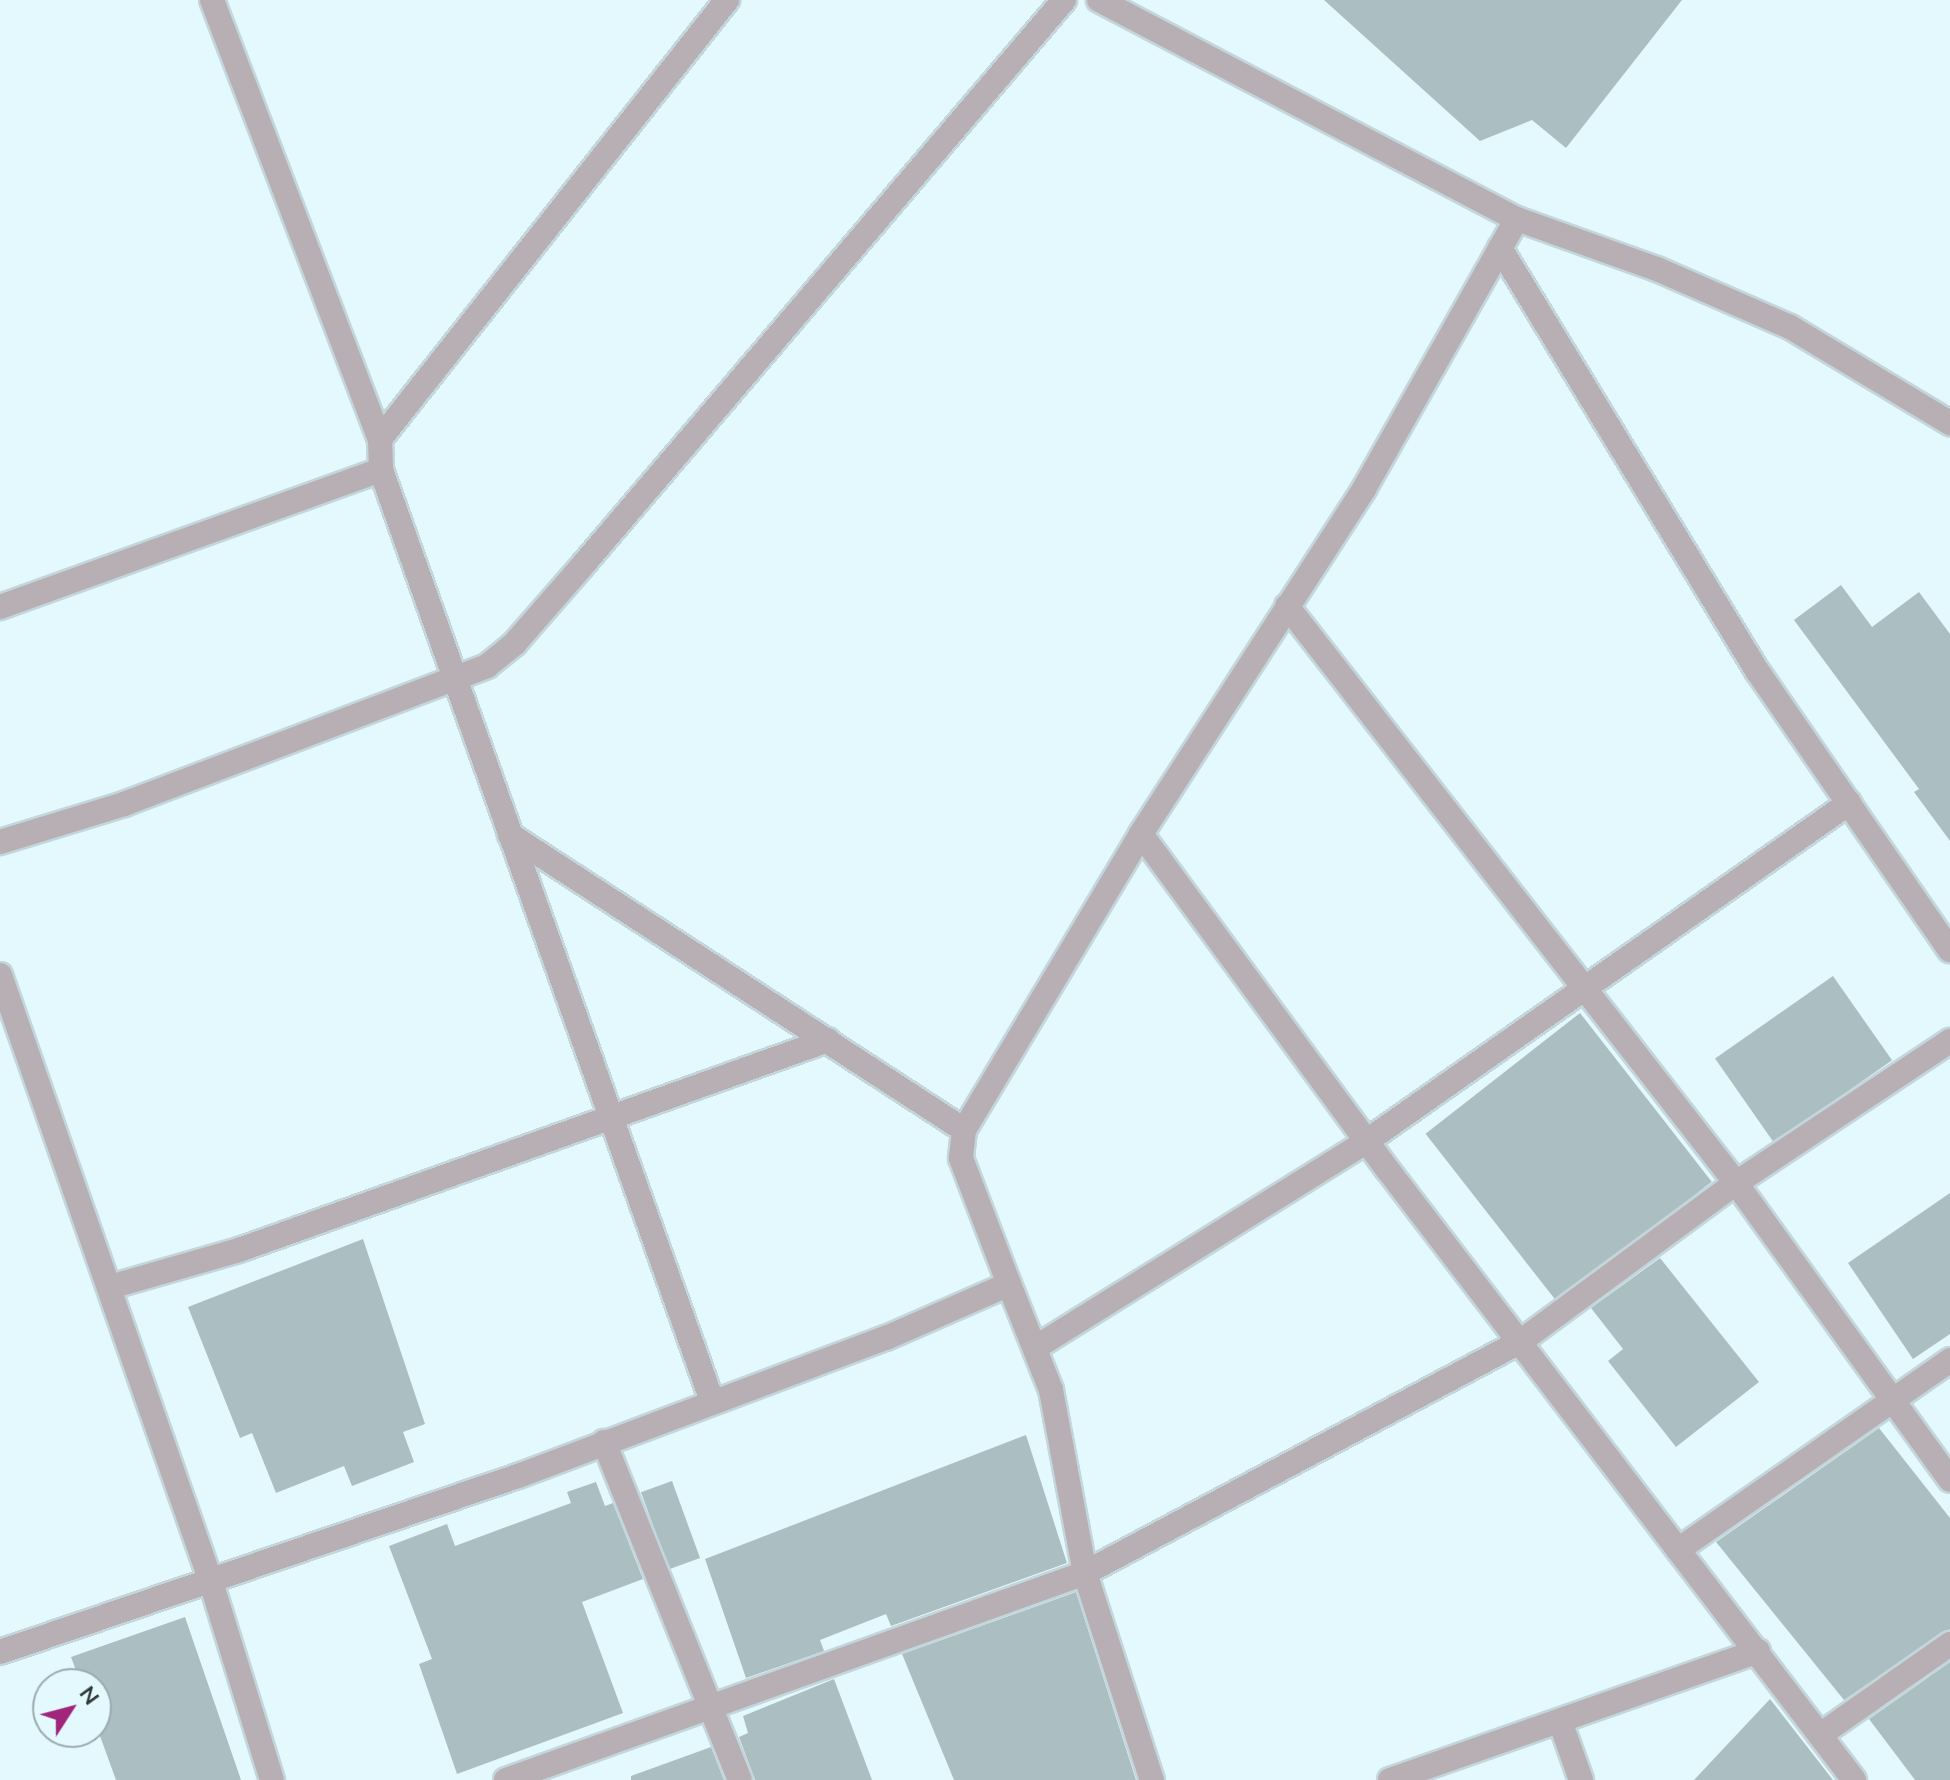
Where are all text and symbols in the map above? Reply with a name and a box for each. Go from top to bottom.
north arrow [32,1668,112,1748]
text: N [74,1680,106,1710]

